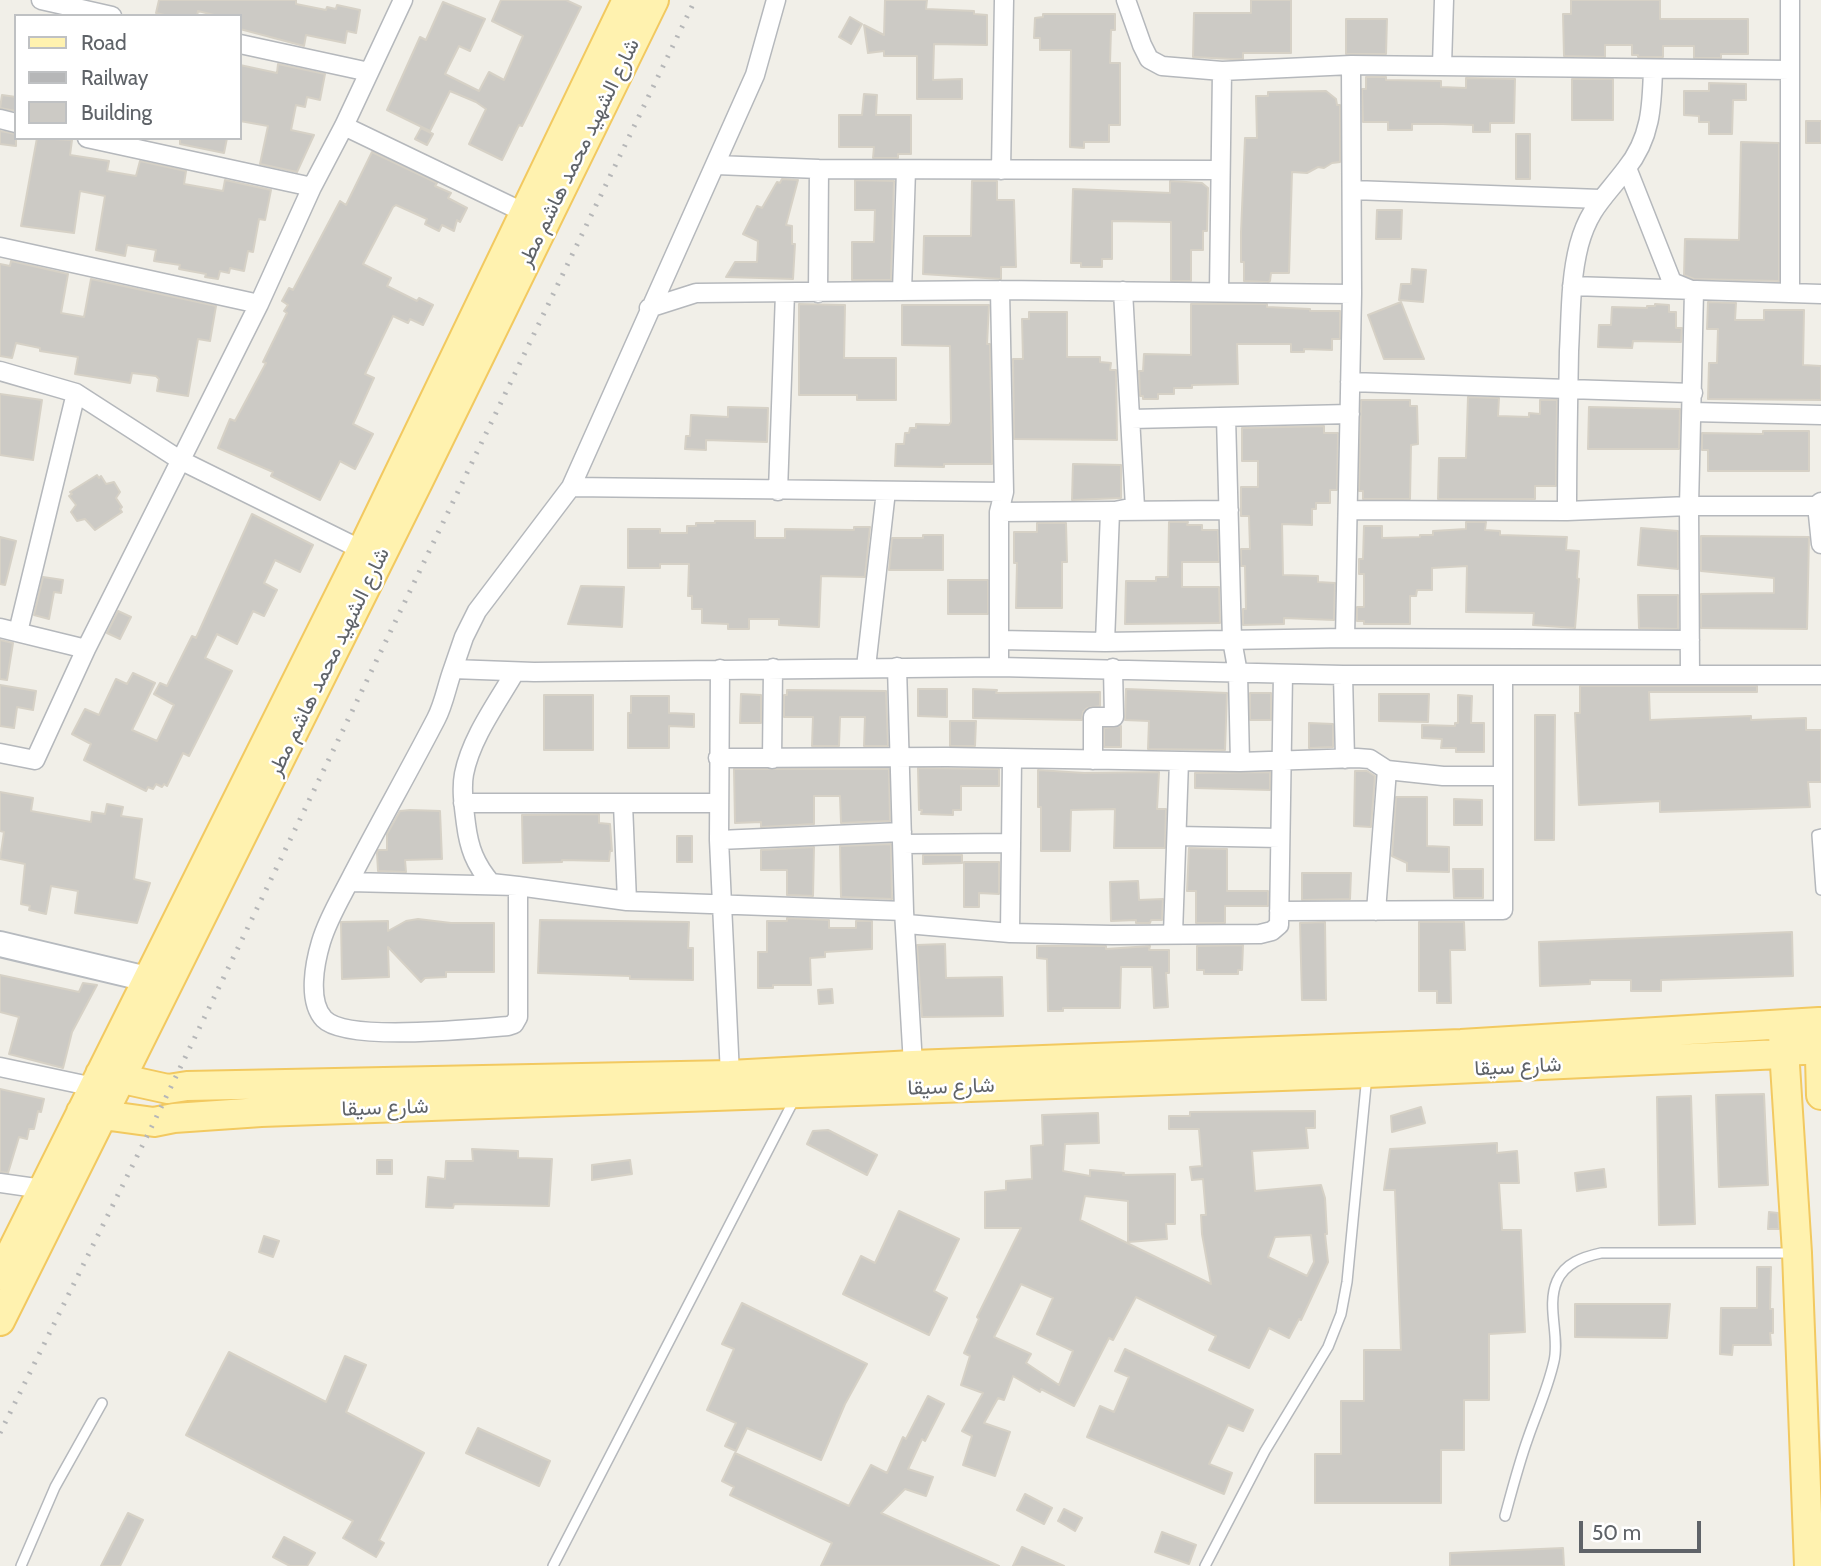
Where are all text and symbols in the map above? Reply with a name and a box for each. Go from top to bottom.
legend [14,14,242,140]
text: Road [81,30,127,55]
street label: شارع الشهيد محمد هاشم مطر [513,35,645,271]
text: Railway [81,65,148,90]
text: Building [81,100,152,125]
street label: شارع الشهيد محمد هاشم مطر [263,544,395,780]
street label: شارع سيقا [1474,1052,1562,1082]
street label: شارع سيقا [907,1073,995,1101]
street label: شارع سيقا [341,1094,429,1122]
scale bar [1583,1506,1706,1550]
text: 50 m [1592,1520,1641,1545]

